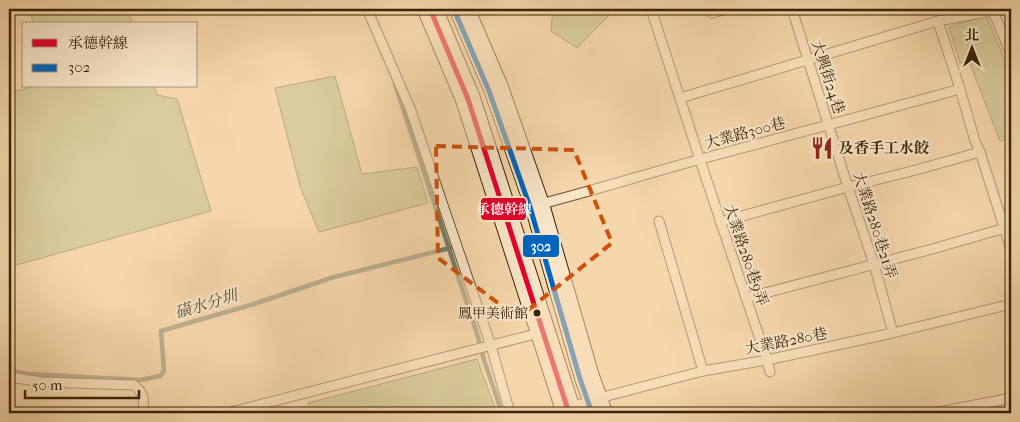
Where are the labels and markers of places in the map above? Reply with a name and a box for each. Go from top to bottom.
restaurant icon: 及香手工水餃 [809,135,835,161]
place label: 及香手工水餃 [839,139,929,157]
place label: 鳳甲美術館 [458,305,528,322]
marker: 鳳甲美術館 [532,308,542,318]

